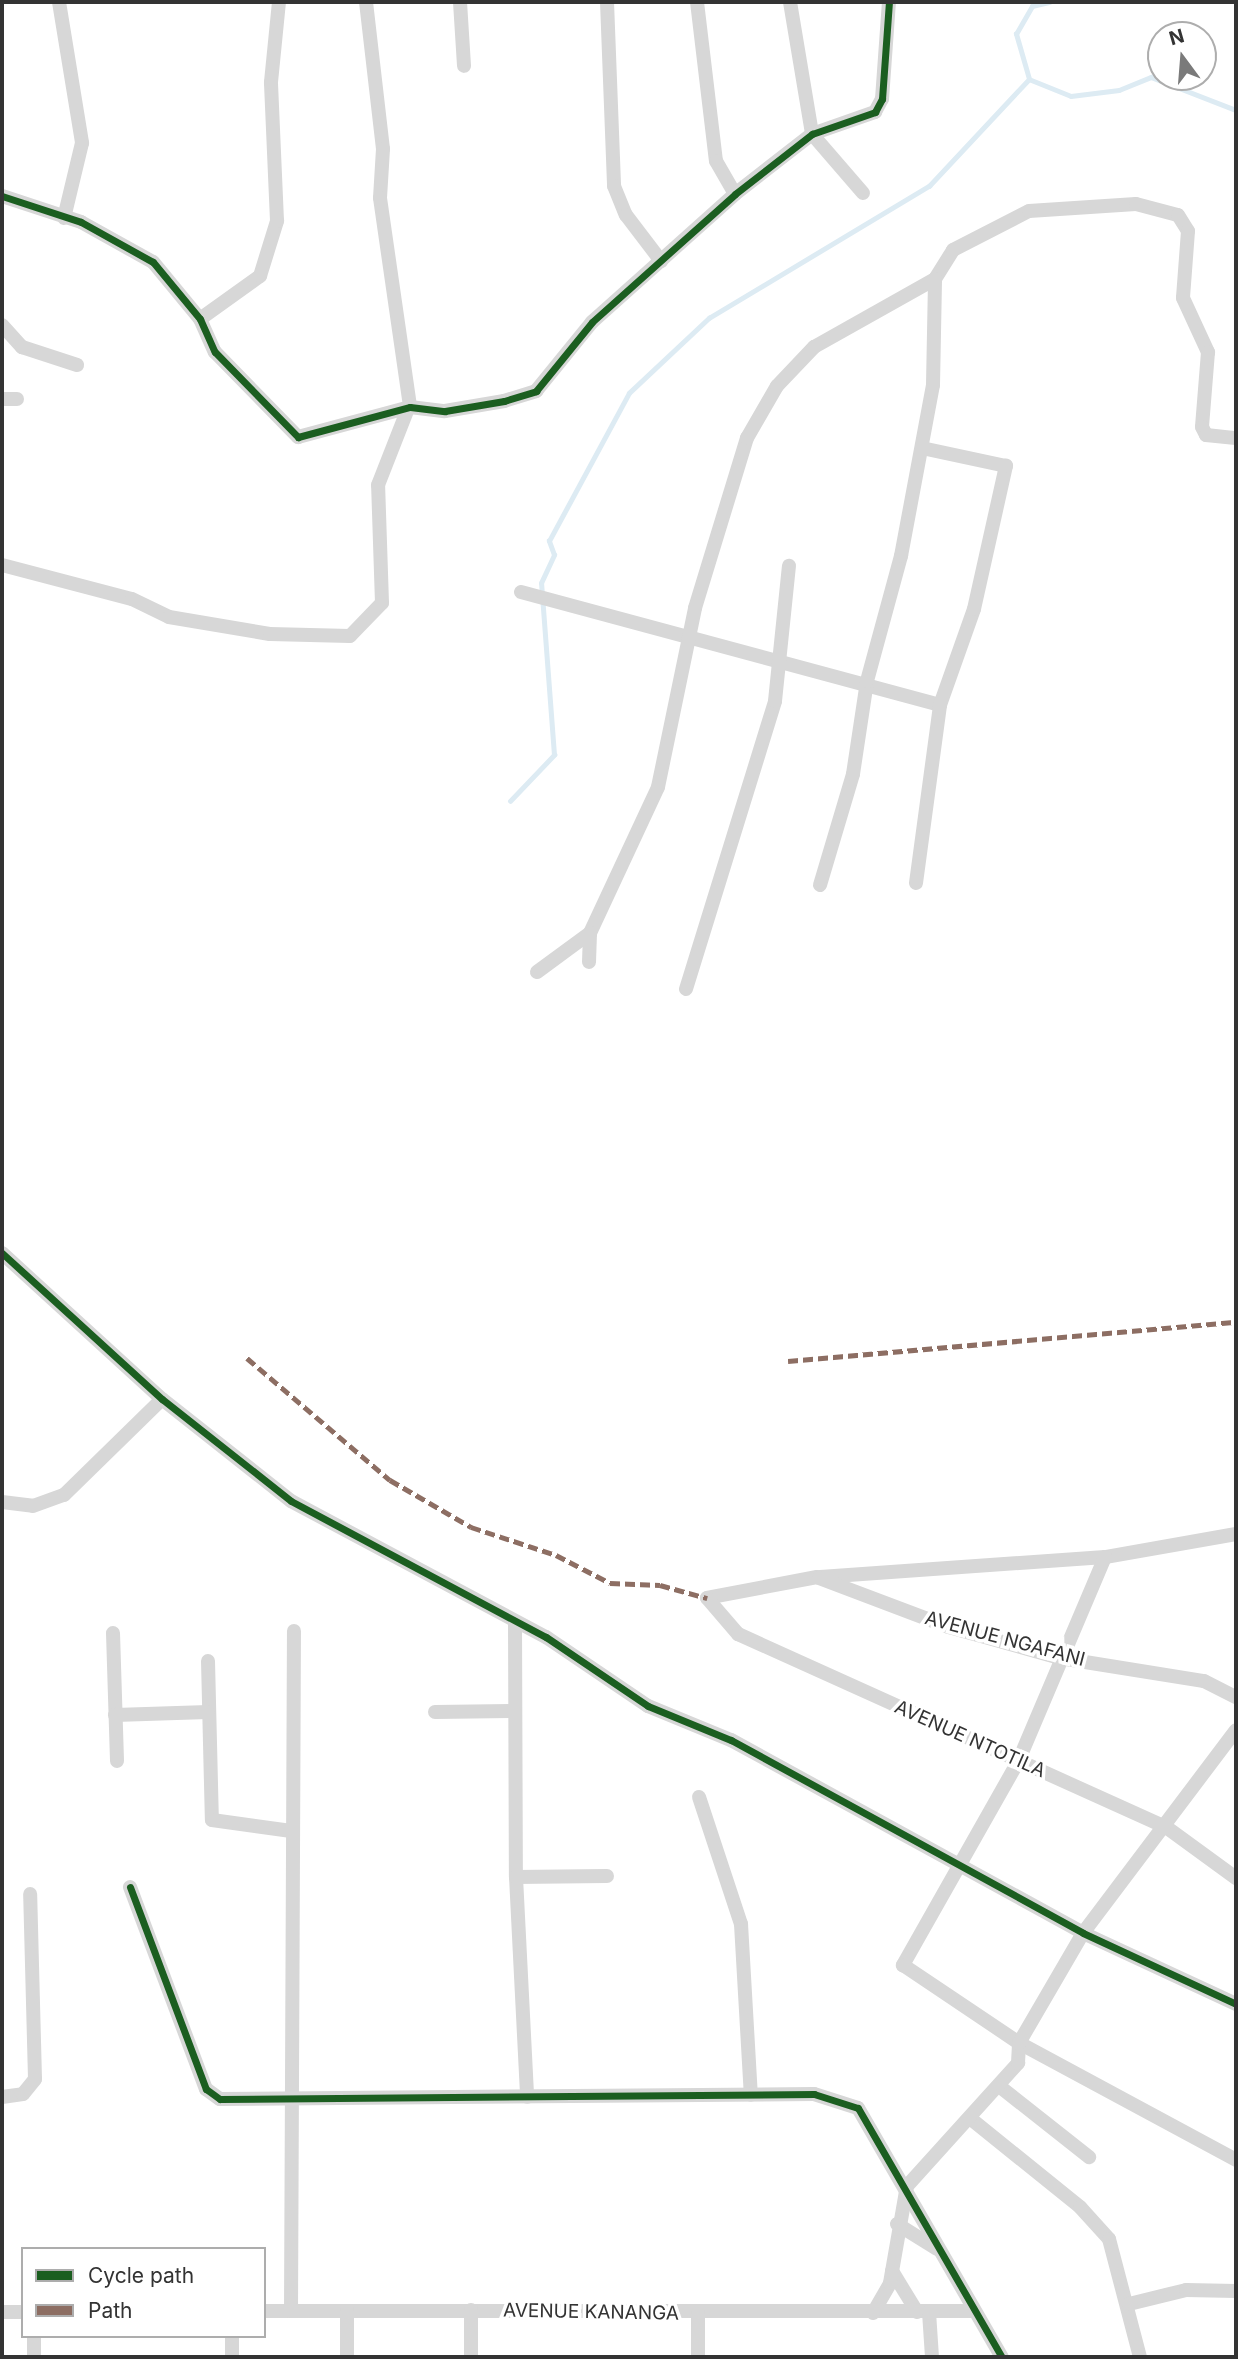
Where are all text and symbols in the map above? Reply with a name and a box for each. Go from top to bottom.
north arrow [1147,21,1217,91]
text: N [1166,24,1187,50]
street label: AVENUE NGAFANI [922,1607,1088,1671]
street label: AVENUE NTOTILA [891,1695,1049,1783]
legend [21,2247,266,2338]
text: Cycle path [88,2263,194,2288]
text: Path [88,2298,133,2323]
street label: AVENUE KANANGA [503,2299,679,2325]

